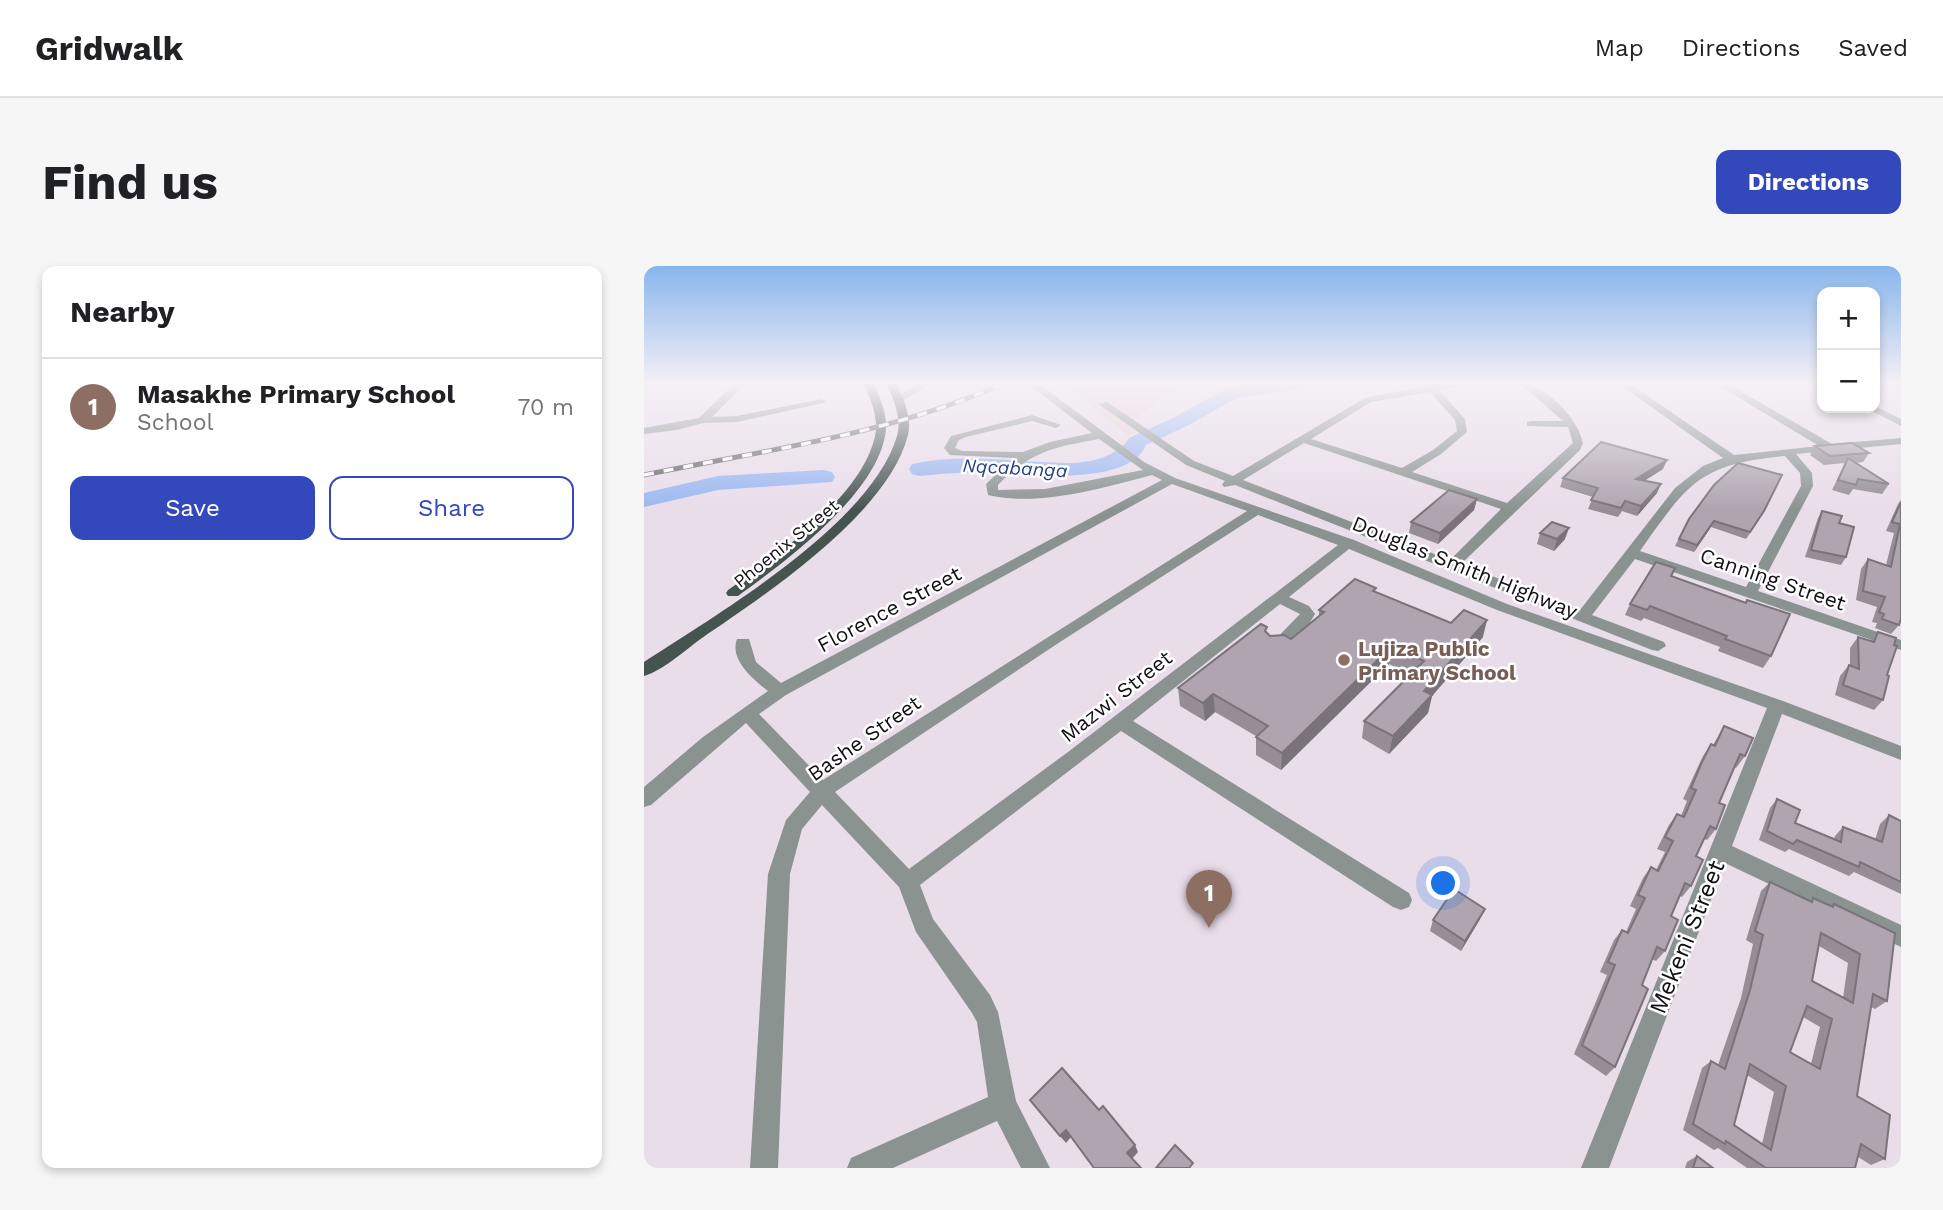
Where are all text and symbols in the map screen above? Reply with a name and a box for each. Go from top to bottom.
text: Gridwalk [35,29,183,68]
text: Map [1595,34,1644,62]
text: Directions [1682,34,1800,62]
text: Saved [1838,34,1908,62]
button: Directions [1716,150,1901,214]
text: Find us [42,153,218,211]
map controls [1817,287,1880,413]
button: + [1817,287,1880,350]
text: Nearby [70,294,175,329]
button: − [1817,350,1880,413]
text: Masakhe Primary School [137,379,455,409]
text: 1 [88,394,98,421]
text: 70 m [517,394,574,421]
text: School [137,409,214,436]
water label: Nqcabanga [962,454,1068,482]
button: Save [70,476,315,540]
button: Share [329,476,574,540]
street label: Phoenix Street [729,494,843,592]
street label: Douglas Smith Highway [1349,510,1581,624]
street label: Canning Street [1697,542,1849,616]
street label: Florence Street [813,560,965,657]
place label: Lujiza Public Primary School [1358,636,1516,685]
street label: Mazwi Street [1055,645,1177,747]
marker: Lujiza Public Primary School [1336,652,1352,668]
street label: Bashe Street [803,690,925,786]
street label: Mekeni Street [1644,856,1730,1018]
your location [1426,866,1460,900]
pin: 1 [1186,870,1232,928]

